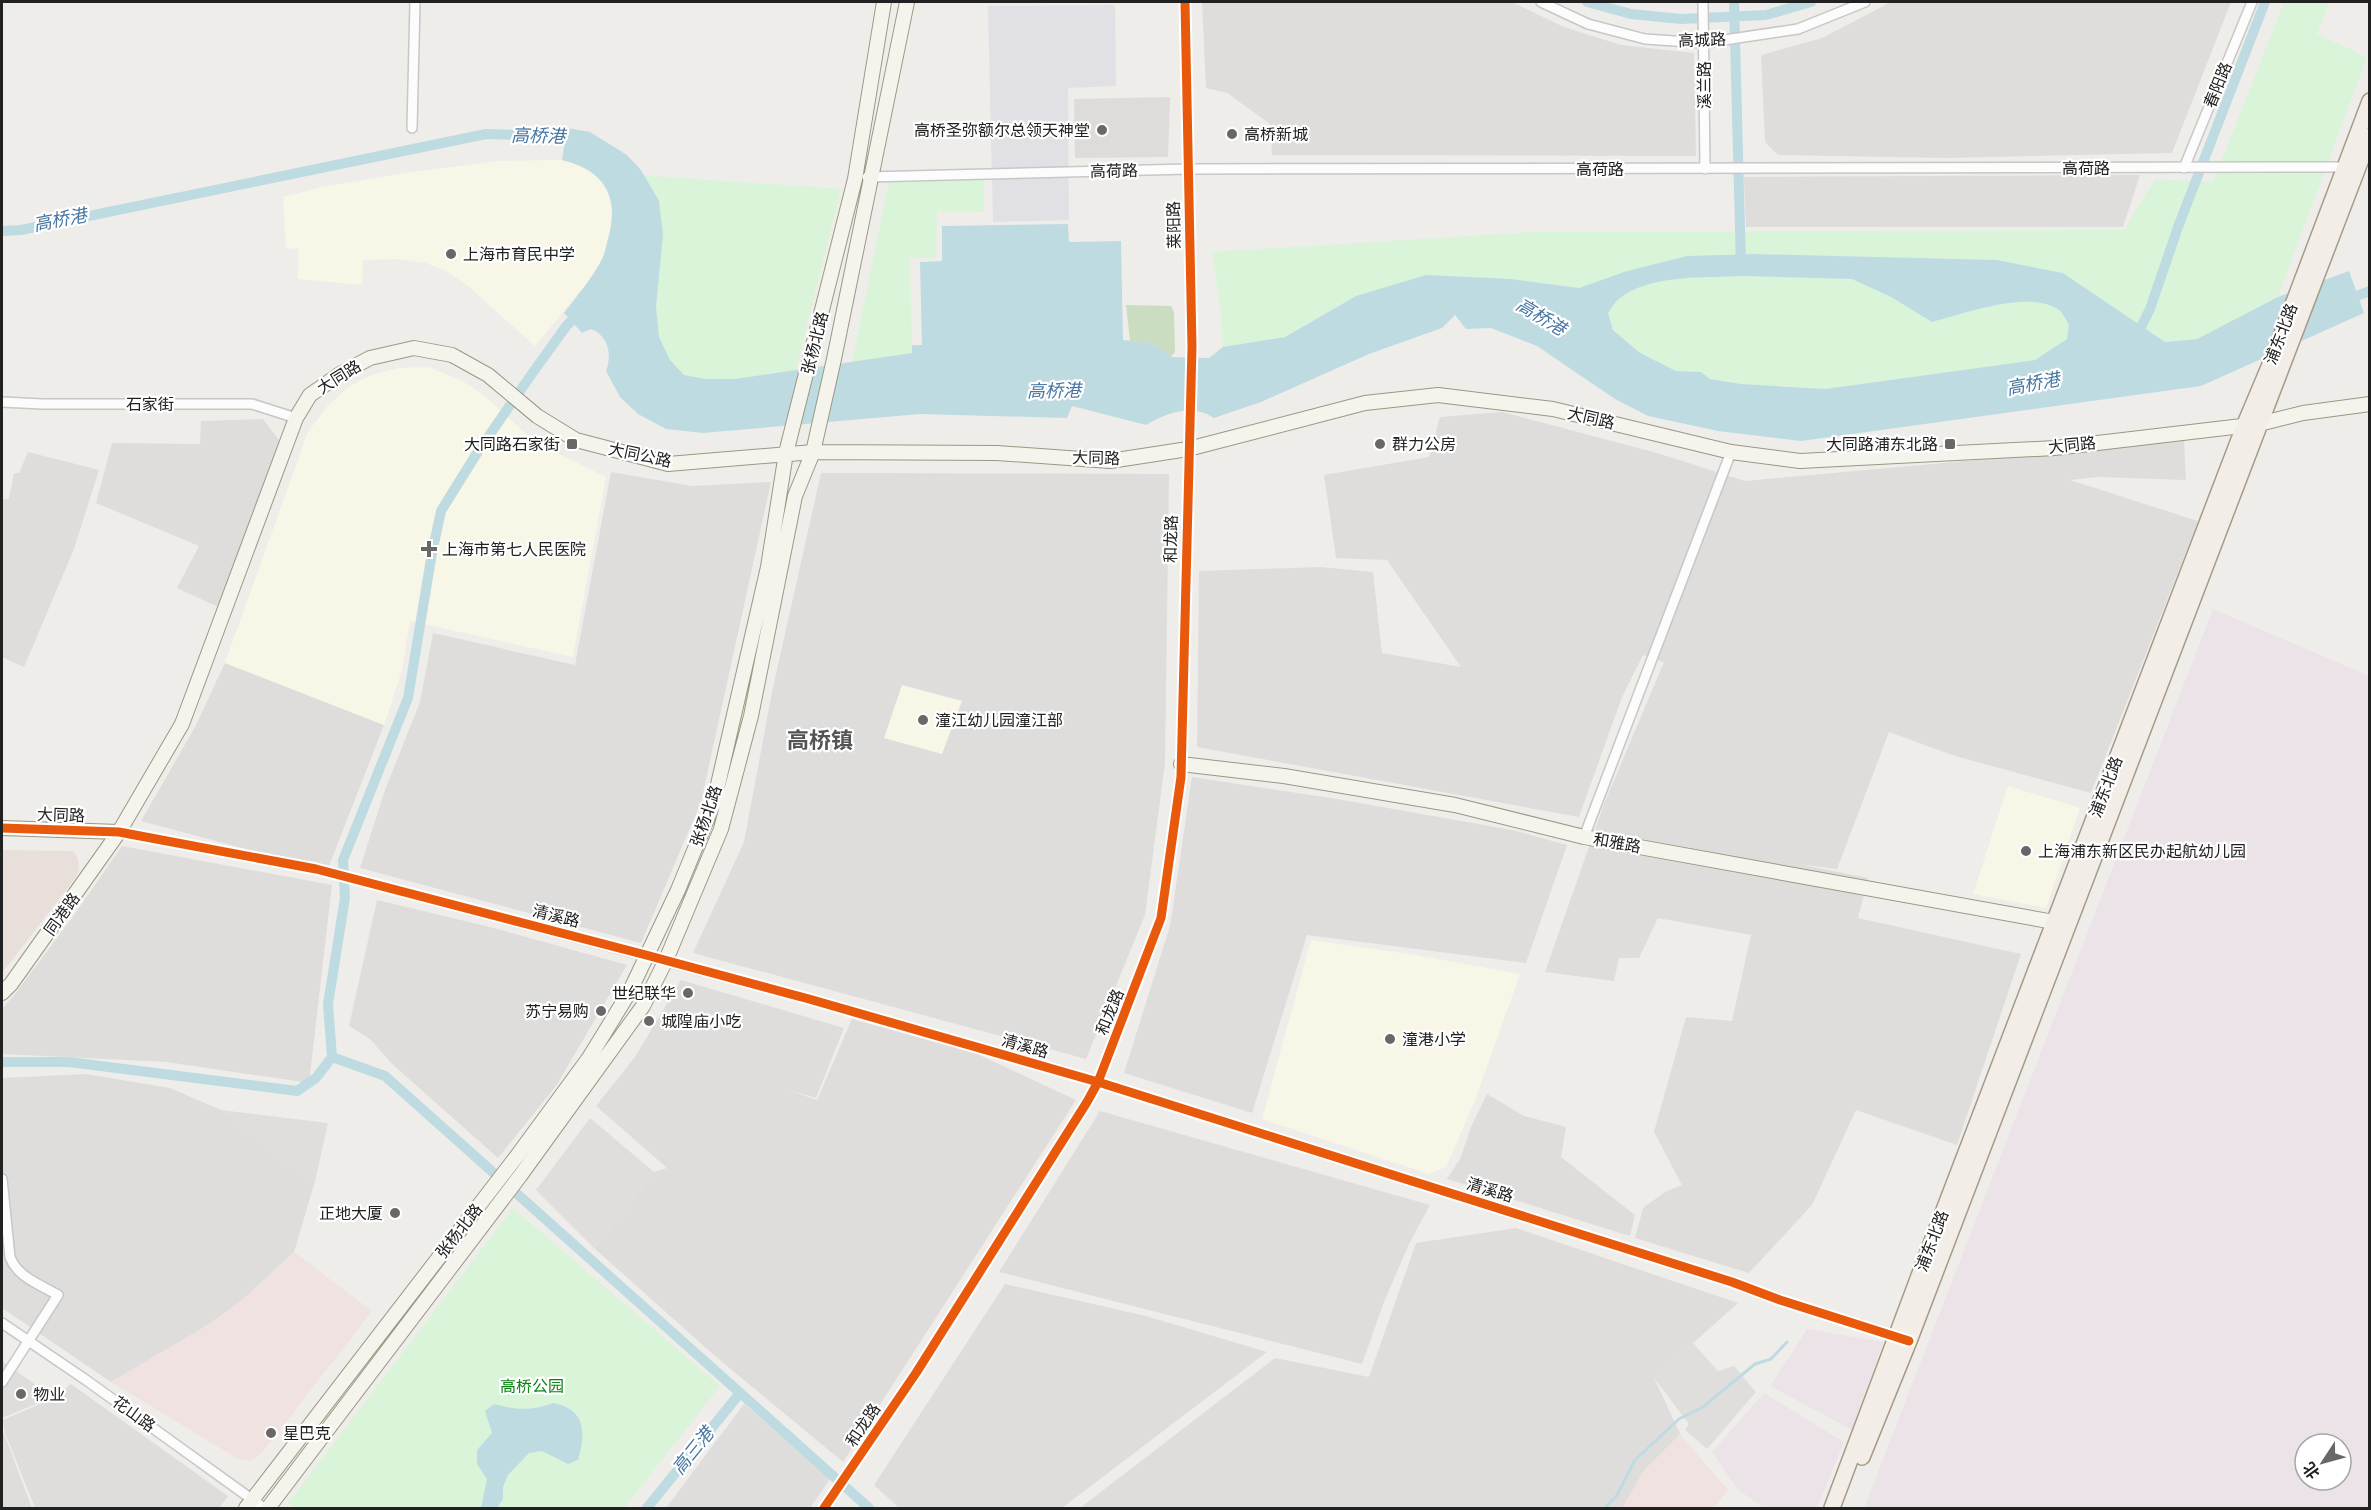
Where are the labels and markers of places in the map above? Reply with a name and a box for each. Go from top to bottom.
place label: 高桥圣弥额尔总领天神堂 [914,121,1090,140]
marker: 高桥圣弥额尔总领天神堂 [1095,123,1109,137]
place label: 高桥新城 [1244,125,1308,144]
marker: 高桥新城 [1225,127,1239,141]
place label: 上海市育民中学 [463,245,575,264]
marker: 上海市育民中学 [444,247,458,261]
place label: 大同路石家街 [464,435,560,454]
place label: 群力公房 [1392,435,1456,454]
place label: 大同路浦东北路 [1826,435,1938,454]
marker: 大同路石家街 [565,437,579,451]
marker: 群力公房 [1373,437,1387,451]
marker: 大同路浦东北路 [1943,437,1957,451]
marker: 上海市第七人民医院 [420,540,438,558]
place label: 上海市第七人民医院 [442,540,586,559]
place label: 潼江幼儿园潼江部 [935,711,1063,730]
marker: 潼江幼儿园潼江部 [916,713,930,727]
place label: 上海浦东新区民办起航幼儿园 [2038,842,2246,861]
marker: 上海浦东新区民办起航幼儿园 [2019,844,2033,858]
place label: 世纪联华 [612,984,676,1003]
marker: 世纪联华 [681,986,695,1000]
place label: 苏宁易购 [525,1002,589,1021]
marker: 苏宁易购 [594,1004,608,1018]
place label: 城隍庙小吃 [661,1012,741,1031]
marker: 城隍庙小吃 [642,1014,656,1028]
place label: 潼港小学 [1402,1030,1466,1049]
marker: 潼港小学 [1383,1032,1397,1046]
place label: 正地大厦 [319,1204,383,1223]
marker: 正地大厦 [388,1206,402,1220]
place label: 物业 [33,1385,65,1404]
marker: 物业 [14,1387,28,1401]
place label: 星巴克 [283,1424,331,1443]
marker: 星巴克 [264,1426,278,1440]

